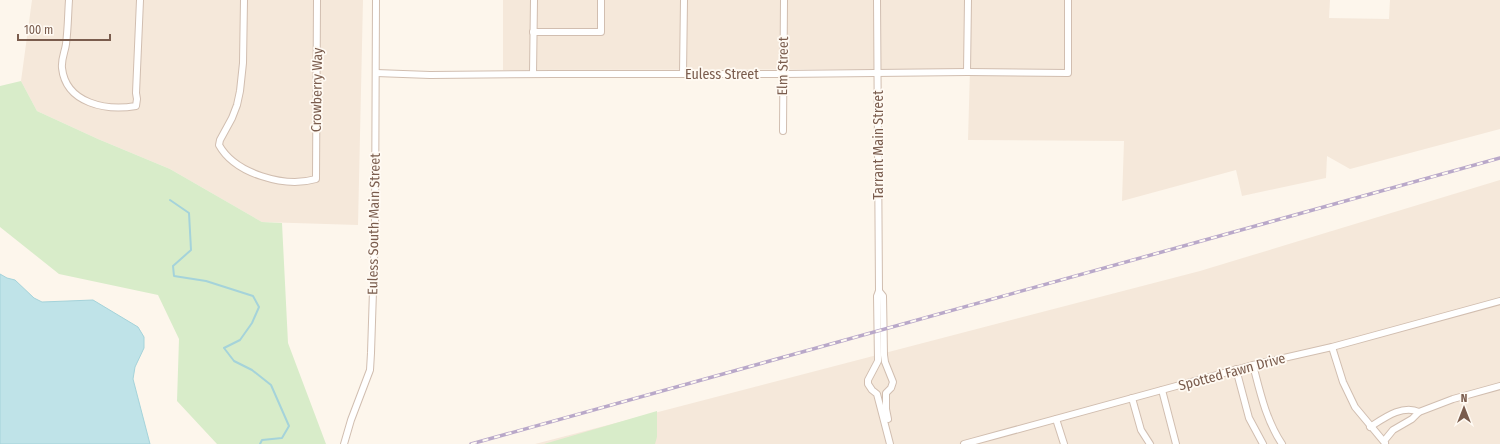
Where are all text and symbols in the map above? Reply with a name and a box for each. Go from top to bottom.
scale bar [18,16,110,42]
text: 100 m [24,23,53,37]
street label: Elm Street [774,36,792,95]
street label: Crowberry Way [308,47,326,132]
street label: Euless Street [685,66,759,83]
street label: Tarrant Main Street [870,90,887,200]
street label: Euless South Main Street [364,153,384,295]
street label: Spotted Fawn Drive [1177,350,1287,394]
north arrow [1444,388,1484,428]
text: N [1461,392,1467,405]

